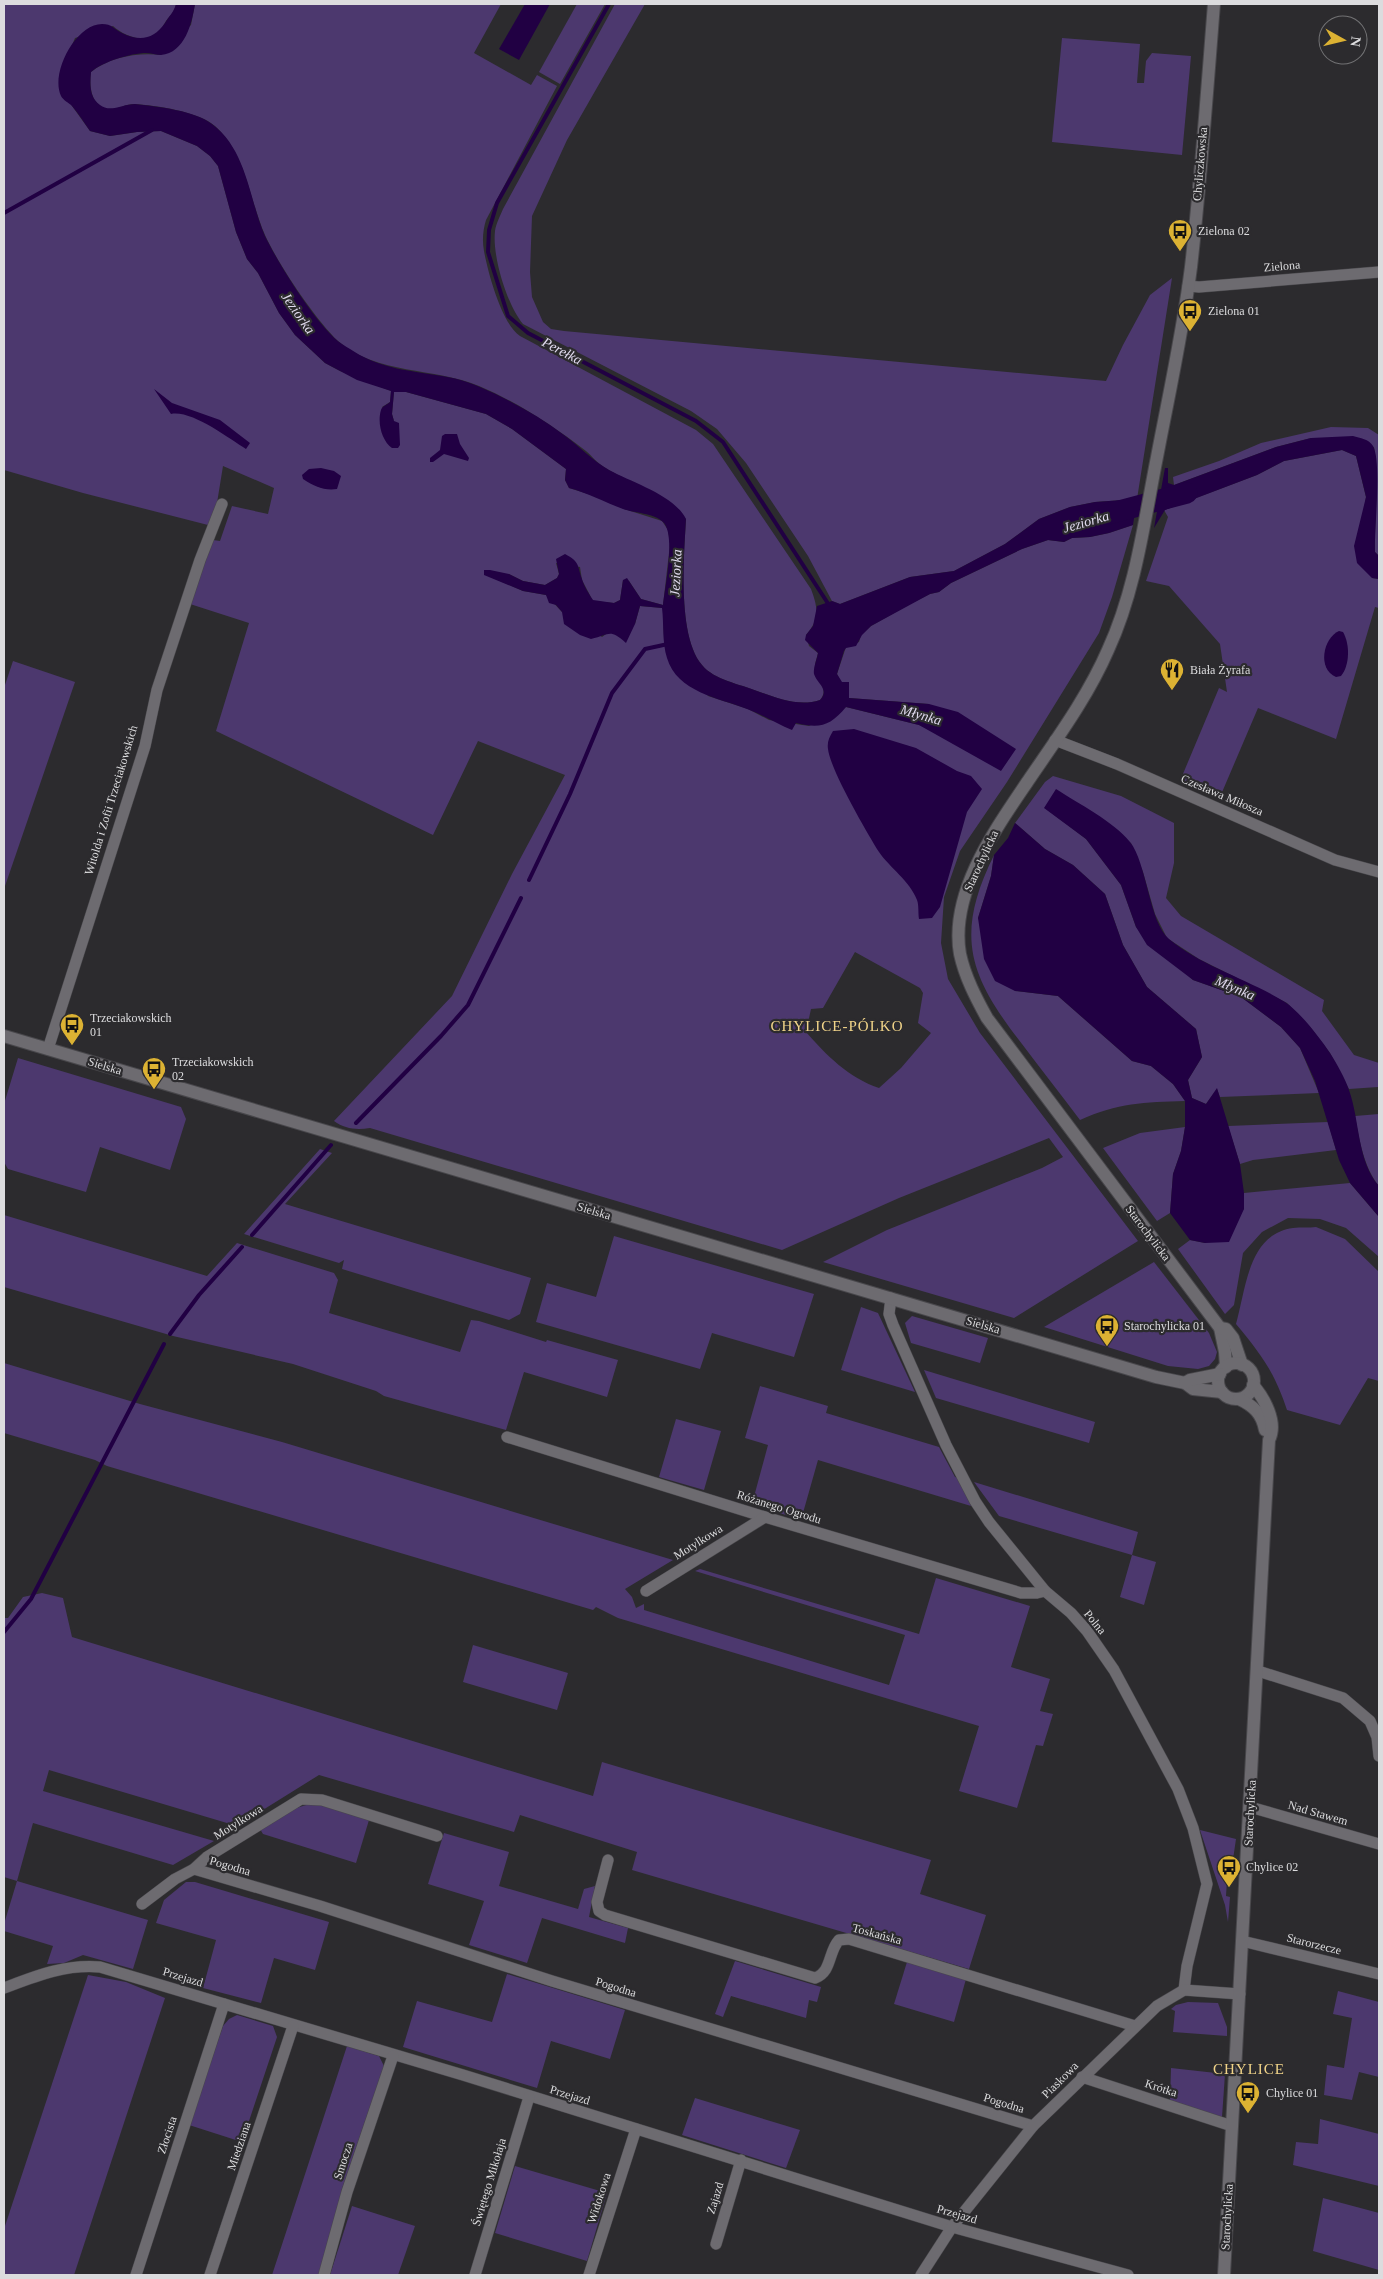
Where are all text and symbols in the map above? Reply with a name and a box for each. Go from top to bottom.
north arrow [1318,15,1368,65]
text: N [1347,36,1364,48]
street label: Chyliczkowska [1190,126,1210,201]
bus stop icon: Zielona 02 [1167,218,1193,252]
place label: Zielona 02 [1198,224,1250,238]
street label: Zielona [1263,257,1302,275]
water label: Jeziorka [278,289,318,337]
bus stop icon: Zielona 01 [1177,298,1203,332]
place label: Zielona 01 [1208,304,1260,318]
water label: Perełka [539,334,585,368]
water label: Jeziorka [1061,508,1111,536]
water label: Jeziorka [667,549,685,597]
restaurant icon: Biała Żyrafa [1159,657,1185,691]
place label: Biała Żyrafa [1190,663,1251,677]
water label: Młynka [898,702,943,728]
street label: Witolda i Zofii Trzeciakowskich [82,723,140,877]
street label: Czesława Miłosza [1179,771,1266,819]
street label: Starochylicka [961,828,1002,894]
water label: Młynka [1212,973,1257,1003]
place label: Trzeciakowskich 01 [90,1011,172,1039]
bus stop icon: Trzeciakowskich 01 [59,1012,85,1046]
district label: CHYLICE-PÓLKO [771,1018,904,1034]
street label: Sielska [86,1054,124,1078]
place label: Trzeciakowskich 02 [172,1055,254,1083]
bus stop icon: Trzeciakowskich 02 [141,1056,167,1090]
street label: Sielska [575,1199,613,1223]
street label: Starochylicka [1123,1202,1174,1264]
street label: Sielska [964,1313,1002,1337]
bus stop icon: Starochylicka 01 [1094,1313,1120,1347]
place label: Starochylicka 01 [1124,1319,1205,1333]
street label: Różanego Ogrodu [735,1487,823,1527]
street label: Motylkowa [671,1521,726,1563]
street label: Polna [1081,1607,1109,1638]
street label: Starochylicka [1241,1779,1259,1846]
street label: Nad Stawem [1286,1798,1350,1828]
street label: Motylkowa [211,1801,266,1843]
street label: Pogodna [208,1853,253,1879]
bus stop icon: Chylice 02 [1216,1854,1242,1888]
place label: Chylice 02 [1246,1860,1298,1874]
street label: Toskańska [851,1921,904,1947]
street label: Starorzecze [1285,1930,1343,1958]
street label: Przejazd [161,1964,205,1990]
street label: Pogodna [594,1974,639,2000]
street label: Piaskowa [1039,2058,1082,2101]
district label: CHYLICE [1213,2061,1285,2077]
street label: Krótka [1143,2076,1180,2100]
bus stop icon: Chylice 01 [1235,2080,1261,2114]
street label: Przejazd [548,2082,592,2108]
place label: Chylice 01 [1266,2086,1318,2100]
street label: Pogodna [982,2090,1027,2116]
street label: Złocista [154,2114,180,2156]
street label: Miedziana [224,2119,254,2172]
street label: Świętego Mikołaja [469,2136,509,2228]
street label: Smocza [330,2140,356,2181]
street label: Widokowa [584,2170,614,2225]
street label: Zajazd [704,2180,726,2216]
street label: Starochylicka [1218,2183,1236,2250]
street label: Przejazd [935,2202,979,2226]

